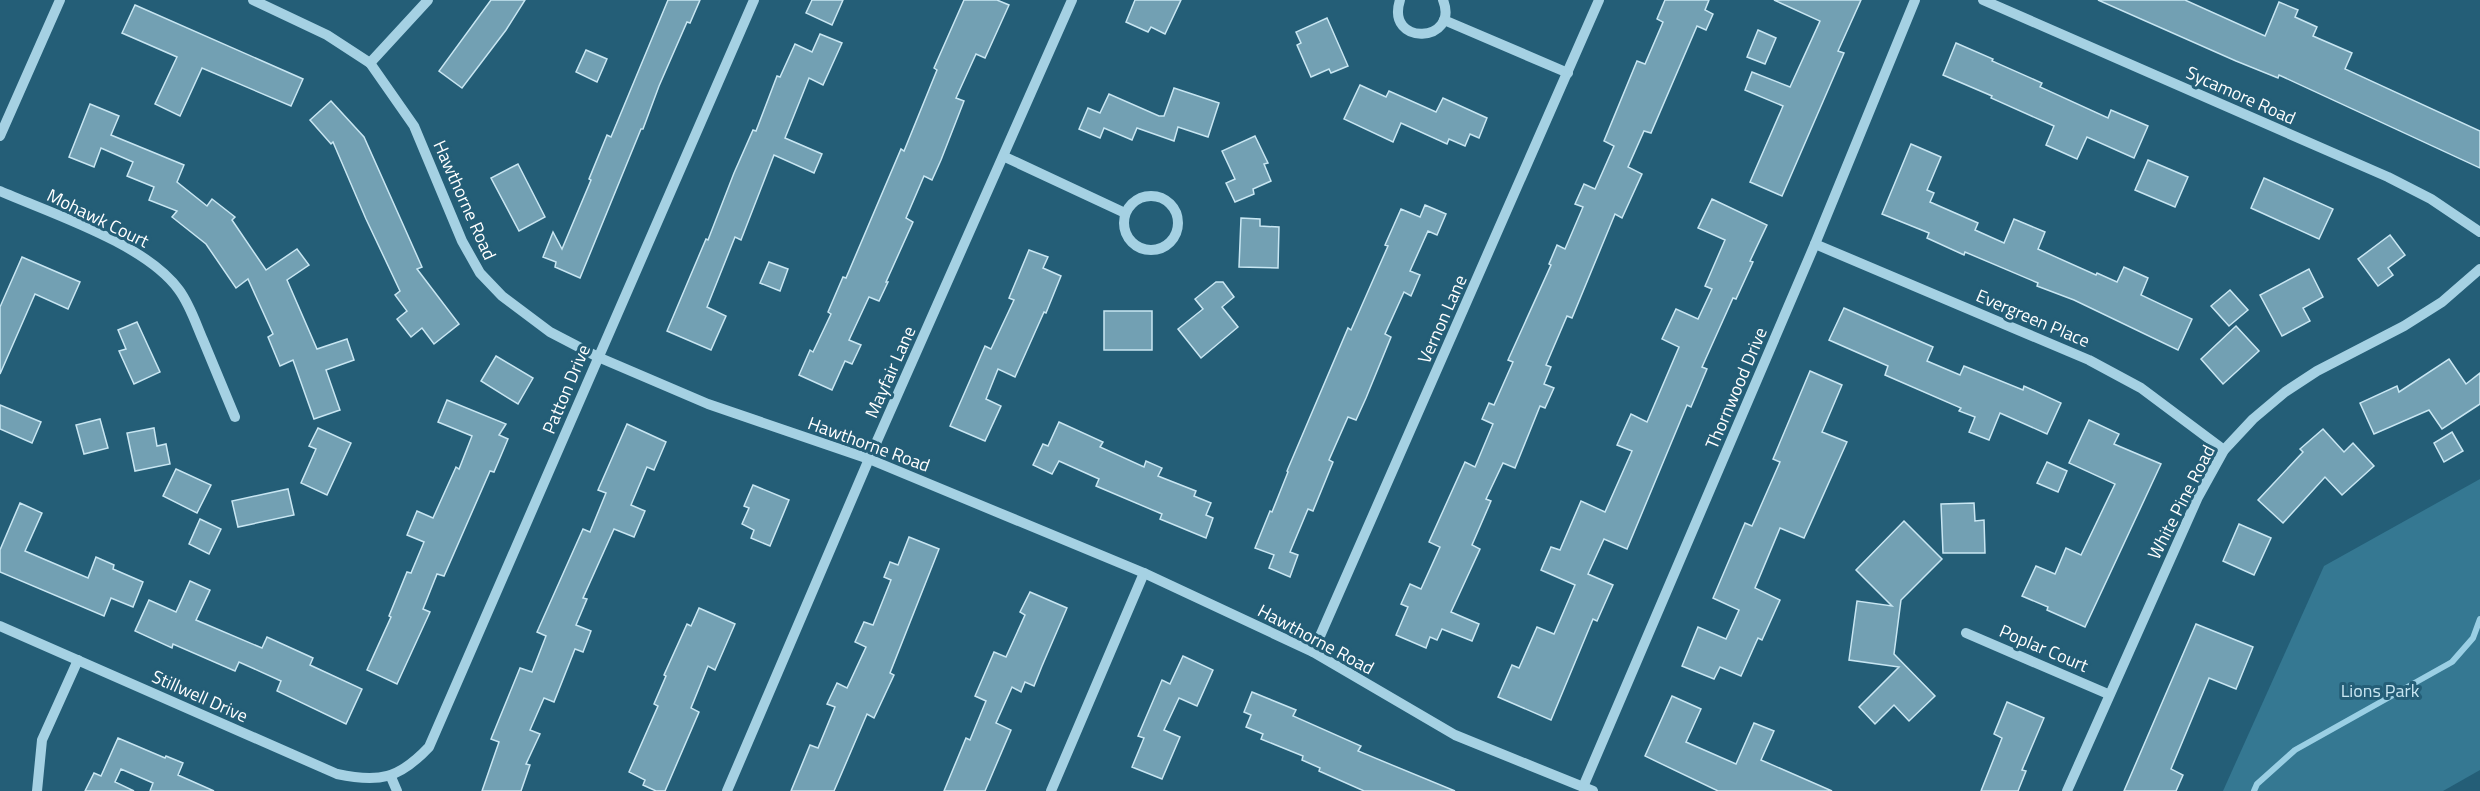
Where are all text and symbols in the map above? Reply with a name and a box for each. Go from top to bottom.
street label: Sycamore Road [2182,59,2300,131]
street label: Hawthorne Road [427,136,503,264]
street label: Mohawk Court [42,182,154,255]
street label: Vernon Lane [1410,270,1474,368]
street label: Evergreen Place [1972,282,2094,354]
street label: Mayfair Lane [858,322,922,422]
street label: Thornwood Drive [1698,323,1774,453]
street label: Patton Drive [535,340,597,438]
street label: Hawthorne Road [804,409,934,479]
street label: White Pine Road [2141,440,2221,564]
street label: Hawthorne Road [1253,597,1379,681]
street label: Poplar Court [1995,617,2093,679]
street label: Stillwell Drive [148,663,252,729]
park label: Lions Park [2341,677,2420,704]

